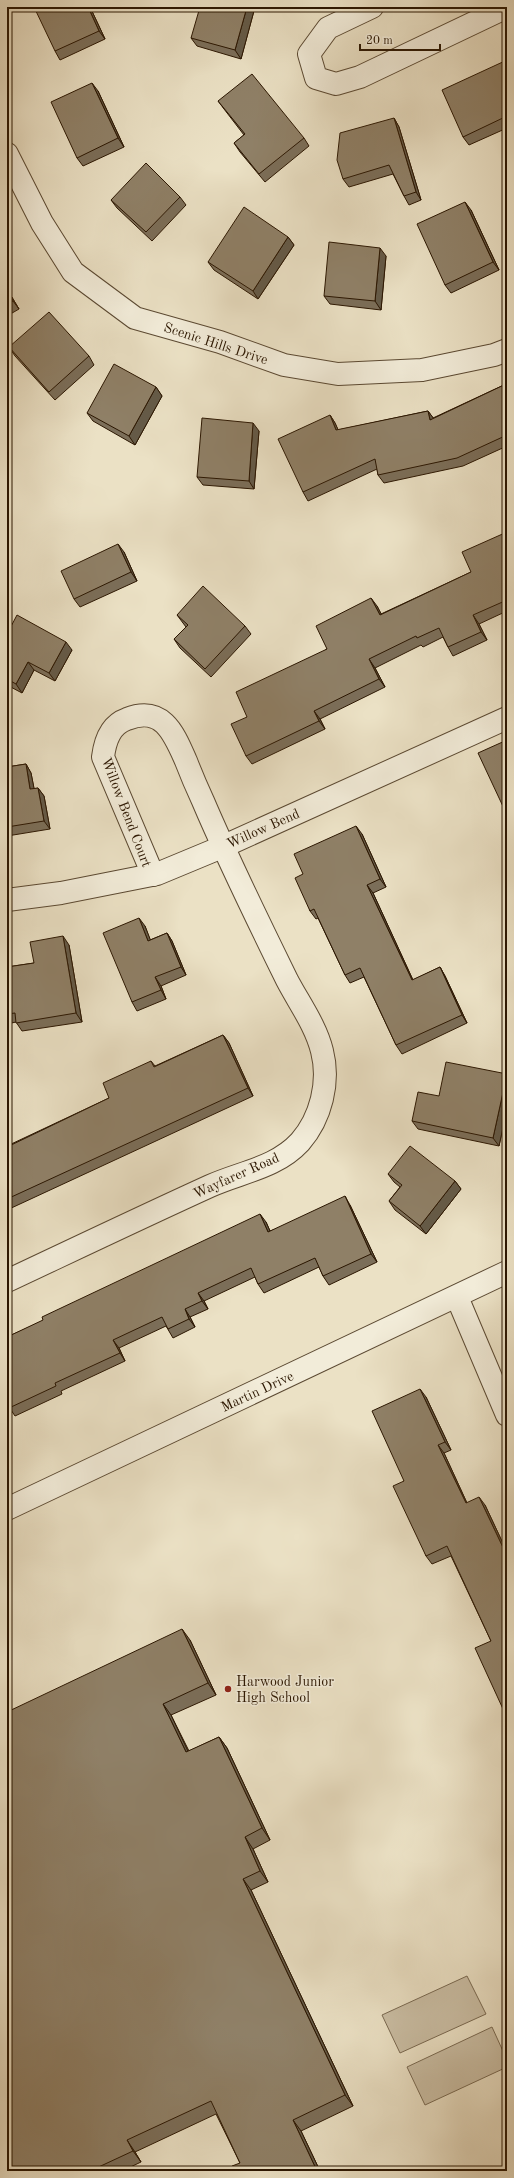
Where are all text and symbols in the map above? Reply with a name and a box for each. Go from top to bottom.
scale bar [360,26,440,52]
text: 20 m [366,35,393,47]
street label: Scenic Hills Drive [162,321,269,367]
street label: Willow Bend Court [99,755,154,869]
street label: Willow Bend [225,807,302,851]
street label: Wayfarer Road [191,1151,282,1201]
street label: Martin Drive [219,1369,296,1415]
place label: Harwood Junior High School [236,1675,334,1705]
marker: Harwood Junior High School [223,1684,233,1694]

